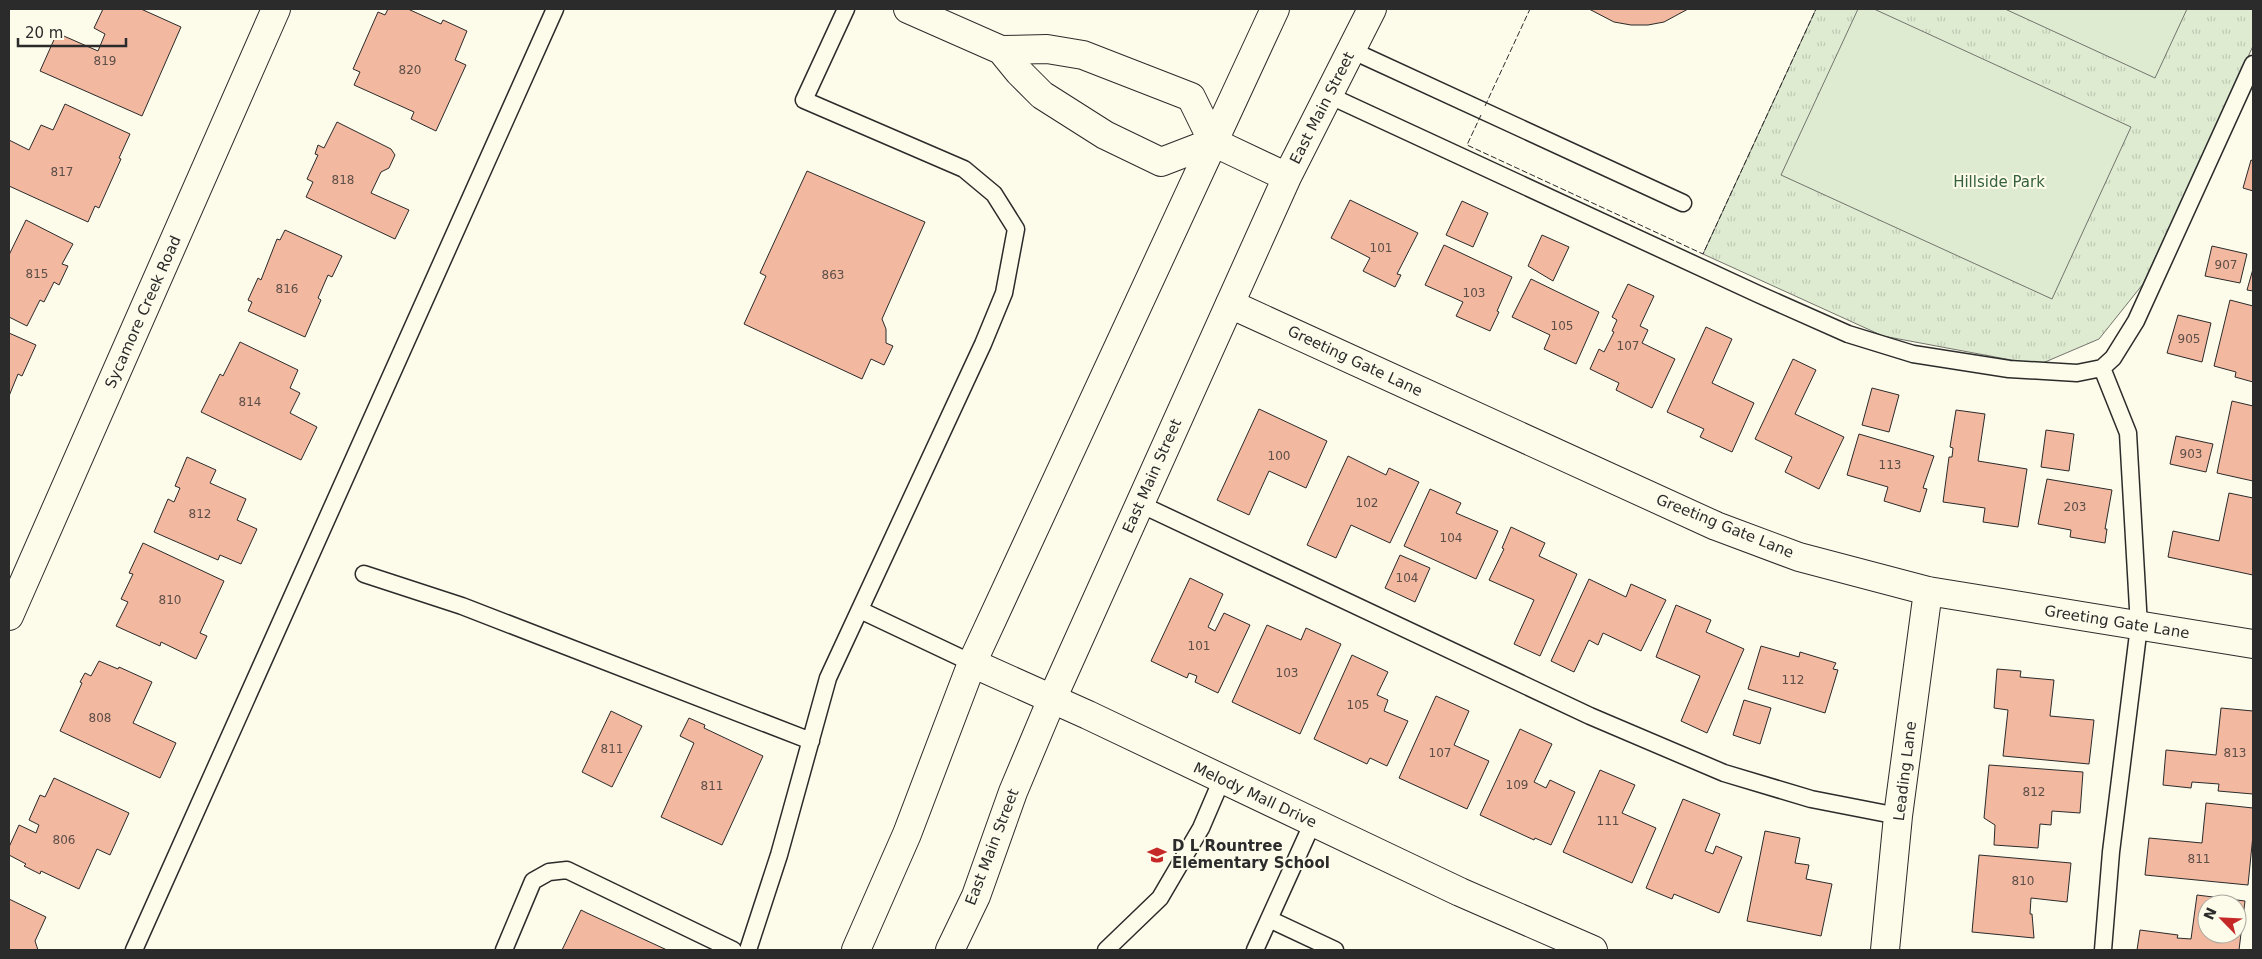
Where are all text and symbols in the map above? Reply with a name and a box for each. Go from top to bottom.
scale bar [18,15,125,47]
text: 20 m [25,24,63,42]
street label: East Main Street [1286,49,1358,167]
house number: 819 [94,54,116,68]
house number: 820 [399,63,421,77]
house number: 817 [51,165,73,179]
house number: 818 [332,173,354,187]
park label: Hillside Park [1953,173,2045,191]
street label: Sycamore Creek Road [101,233,185,391]
house number: 101 [1370,241,1392,255]
house number: 907 [2215,258,2237,272]
house number: 815 [26,267,48,281]
house number: 863 [822,268,844,282]
house number: 816 [276,282,298,296]
house number: 103 [1463,286,1485,300]
house number: 105 [1551,319,1573,333]
street label: Greeting Gate Lane [1285,322,1425,400]
house number: 905 [2178,332,2200,346]
house number: 107 [1617,339,1639,353]
house number: 814 [239,395,261,409]
street label: East Main Street [1119,416,1185,536]
house number: 903 [2180,447,2202,461]
house number: 100 [1268,449,1290,463]
house number: 113 [1879,458,1901,472]
street label: Greeting Gate Lane [1654,490,1796,562]
house number: 102 [1356,496,1378,510]
house number: 203 [2064,500,2086,514]
house number: 812 [189,507,211,521]
house number: 104 [1440,531,1462,545]
house number: 104 [1396,571,1418,585]
house number: 810 [159,593,181,607]
street label: Greeting Gate Lane [2043,602,2191,642]
house number: 101 [1188,639,1210,653]
house number: 103 [1276,666,1298,680]
house number: 112 [1782,673,1804,687]
house number: 105 [1347,698,1369,712]
house number: 808 [89,711,111,725]
street label: Leading Lane [1890,720,1920,822]
house number: 811 [601,742,623,756]
house number: 107 [1429,746,1451,760]
house number: 813 [2224,746,2246,760]
street label: Melody Mall Drive [1191,759,1319,831]
house number: 109 [1506,778,1528,792]
house number: 811 [701,779,723,793]
house number: 812 [2023,785,2045,799]
street label: East Main Street [962,786,1023,908]
house number: 111 [1597,814,1619,828]
house number: 806 [53,833,75,847]
place label: D L Rountree Elementary School [1172,837,1330,872]
school or university icon: D L Rountree Elementary School [1146,844,1168,866]
house number: 811 [2188,852,2210,866]
house number: 810 [2012,874,2034,888]
north arrow [2197,894,2247,944]
text: N [2200,905,2220,922]

